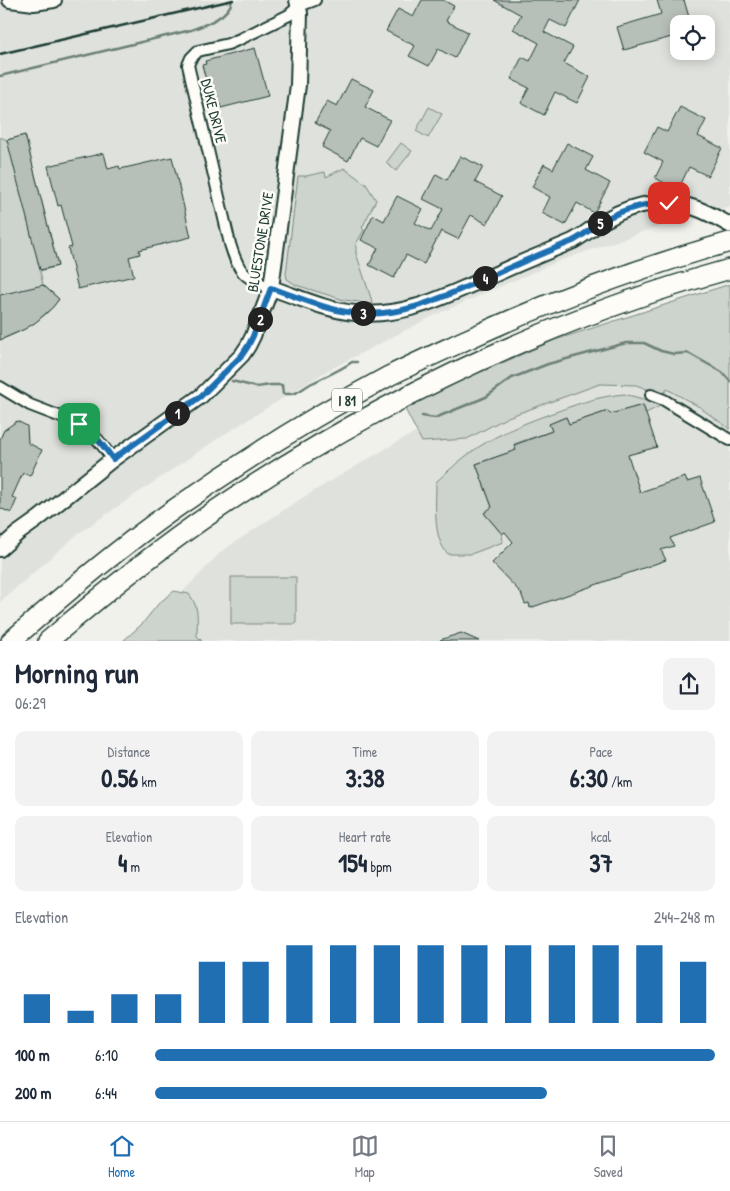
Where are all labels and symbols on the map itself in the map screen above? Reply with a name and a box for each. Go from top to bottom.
street label: DUKE DRIVE [196,77,232,146]
pin [648,182,690,224]
street label: BLUESTONE DRIVE [242,190,278,293]
pin: 5 [588,210,612,236]
pin: 4 [472,266,498,290]
pin: 3 [350,300,376,326]
pin: 2 [248,306,272,332]
road number: I 81 [332,388,362,412]
pin: 1 [164,400,190,426]
pin [58,403,100,445]

